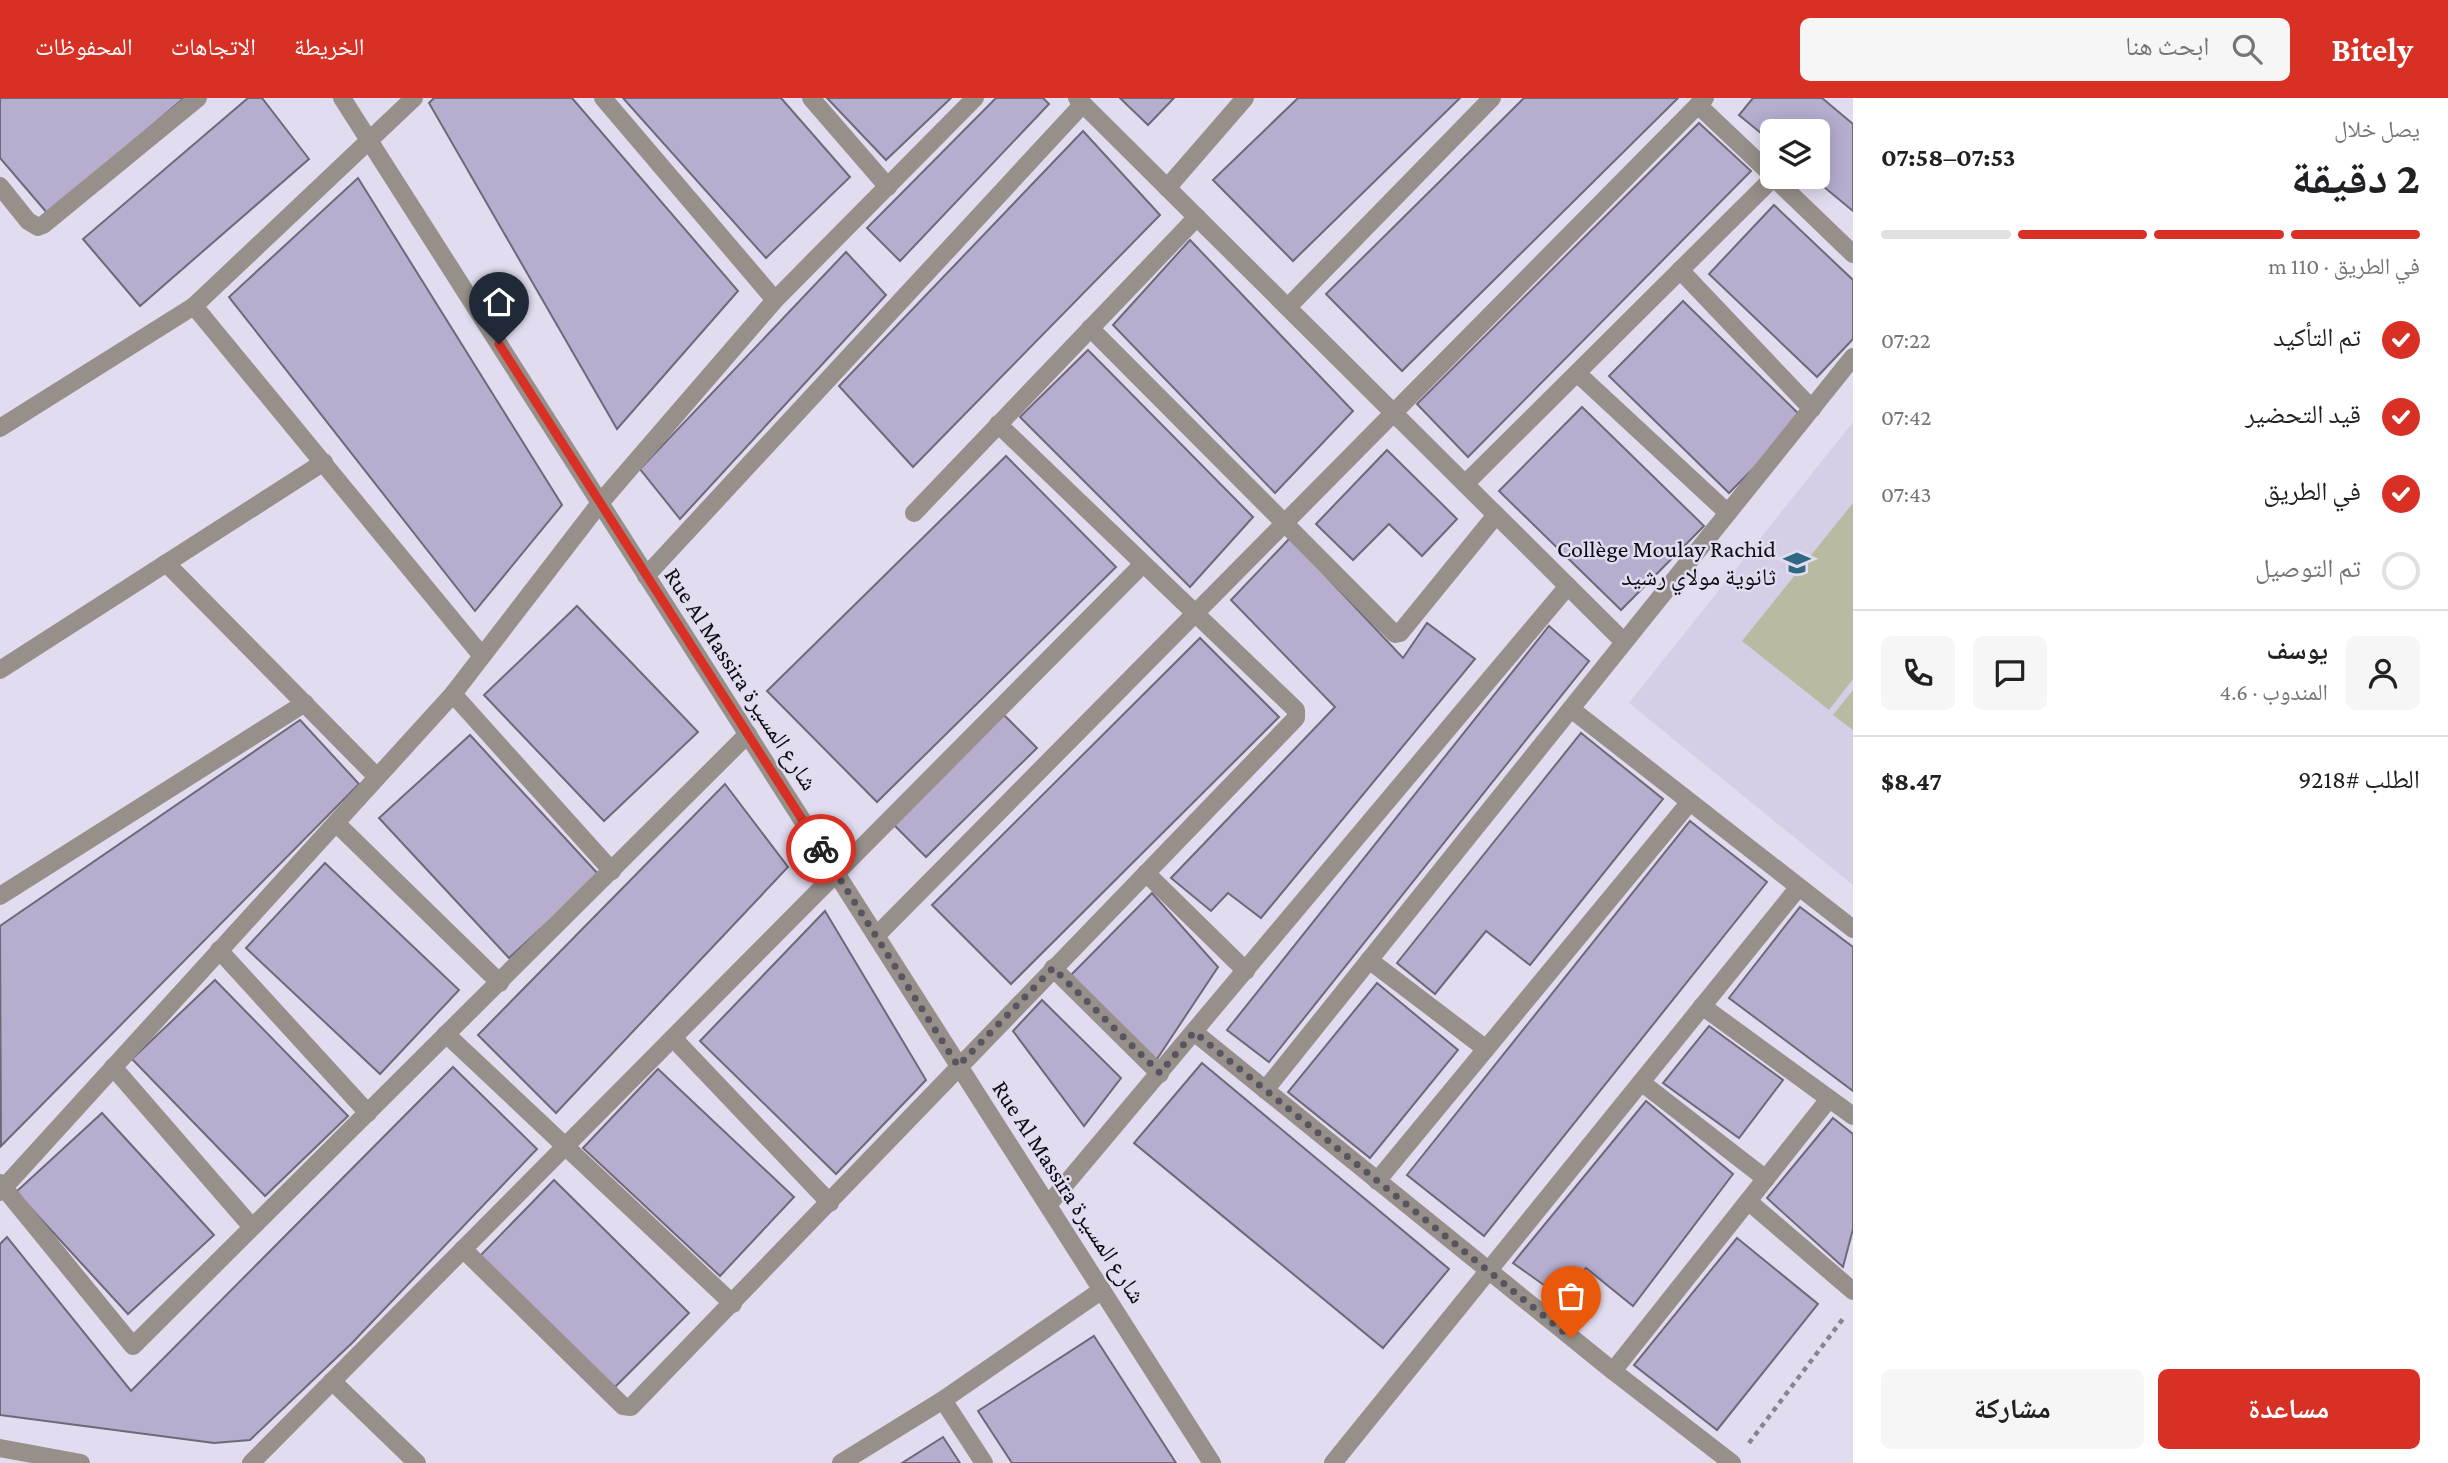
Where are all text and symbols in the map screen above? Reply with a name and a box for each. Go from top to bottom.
search box [1800,18,2290,81]
icon: search [2228,30,2266,68]
text: Bitely [2332,31,2413,68]
text: ابحث هنا [2125,32,2210,61]
text: المحفوظات [35,33,133,60]
text: الاتجاهات [171,33,256,60]
text: الخريطة [294,33,365,60]
text: يصل خلال [2334,116,2420,142]
map controls [1760,119,1830,189]
button: layers [1760,119,1830,189]
text: 07:53–07:58 [1881,143,2015,172]
text: 2 دقيقة [2291,152,2420,203]
text: في الطريق · 110 m [2268,253,2420,279]
pin [469,272,529,344]
icon: home [480,283,518,321]
icon: check [2382,321,2420,359]
text: تم التأكيد [2273,323,2361,352]
text: 07:22 [1881,327,1931,353]
icon: check [2382,398,2420,436]
text: قيد التحضير [2245,400,2361,429]
text: 07:42 [1881,404,1931,430]
icon: check [2382,475,2420,513]
text: في الطريق [2263,477,2361,506]
text: 07:43 [1881,481,1931,507]
place label: Collège Moulay Rachid ثانوية مولاي رشيد [1557,535,1776,596]
school or university icon: Collège Moulay Rachid ثانوية مولاي رشيد [1782,548,1812,578]
text: تم التوصيل [2255,554,2361,583]
street label: Rue Al Massira شارع المسيرة [658,562,824,796]
button: phone [1881,636,1955,710]
button: chat [1973,636,2047,710]
text: يوسف [2267,636,2328,665]
button: person [2346,636,2420,710]
text: المندوب · 4.6 [2219,679,2328,705]
text: الطلب #9218 [2298,765,2420,794]
text: $8.47 [1881,767,1942,796]
courier [786,814,856,884]
icon: bike [802,830,840,868]
street label: Rue Al Massira شارع المسيرة [986,1075,1152,1309]
pin [1541,1266,1601,1338]
icon: bag [1552,1277,1590,1315]
button: مشاركة [1881,1369,2144,1449]
button: مساعدة [2158,1369,2420,1449]

